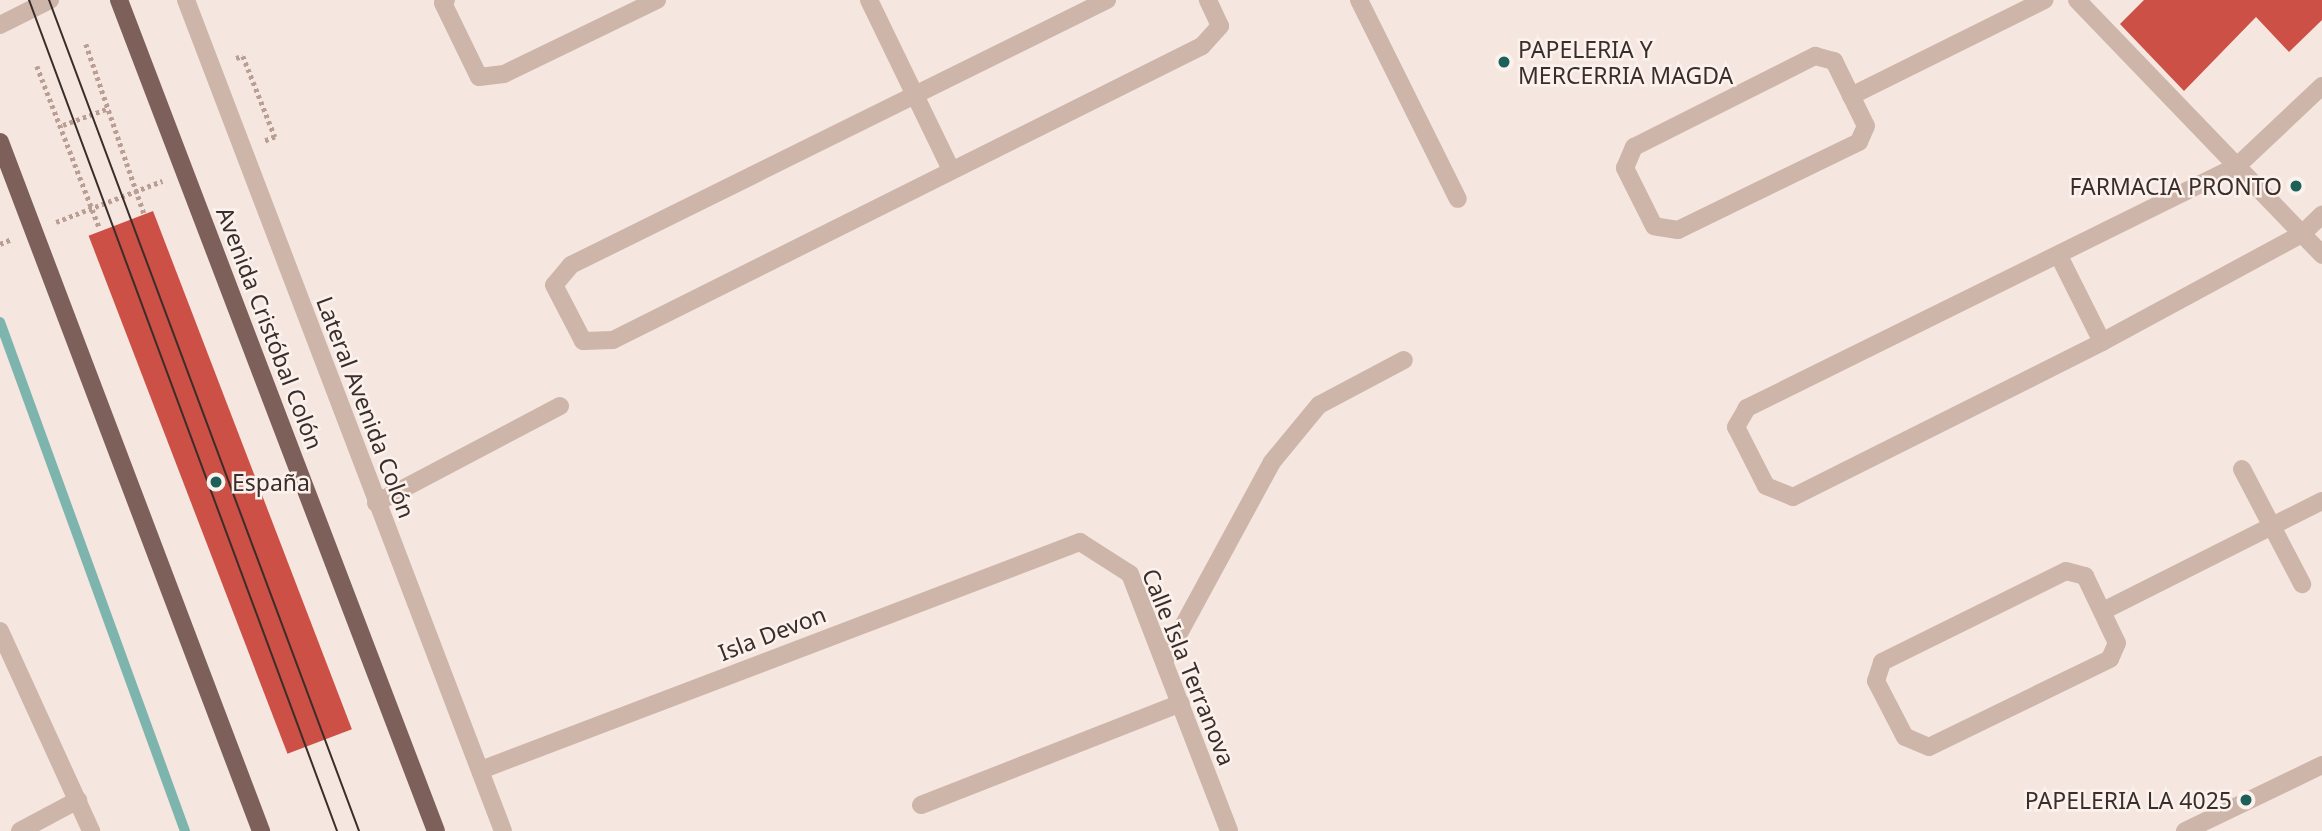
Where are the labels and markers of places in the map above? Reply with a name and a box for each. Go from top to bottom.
place label: PAPELERIA Y MERCERRIA MAGDA [1518,35,1733,89]
marker: PAPELERIA Y MERCERRIA MAGDA [1496,54,1512,70]
place label: FARMACIA PRONTO [2069,172,2282,200]
marker: FARMACIA PRONTO [2288,178,2304,194]
place label: España [232,468,310,496]
marker: España [206,472,226,492]
place label: PAPELERIA LA 4025 [2025,786,2232,814]
marker: PAPELERIA LA 4025 [2238,792,2254,808]

